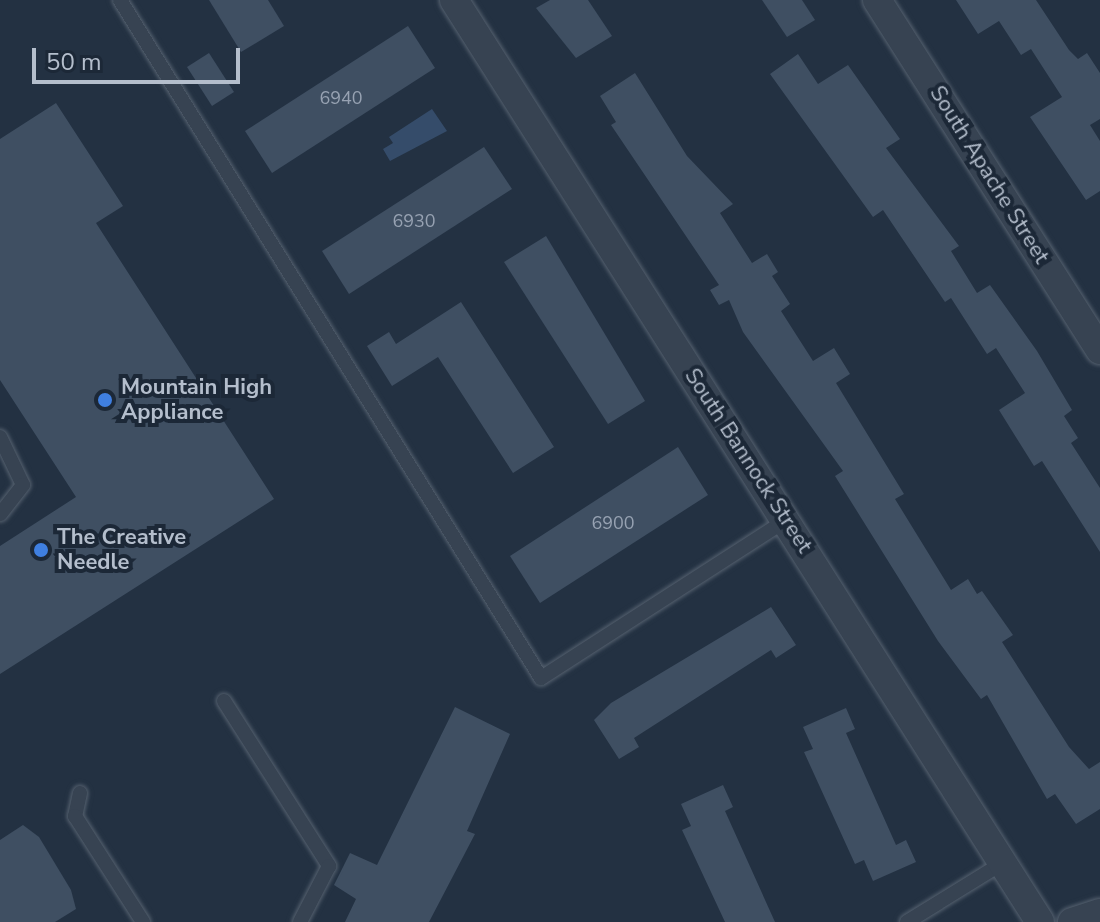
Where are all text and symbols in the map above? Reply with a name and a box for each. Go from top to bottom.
scale bar [36,32,244,82]
text: 50 m [46,46,102,78]
street label: South Apache Street [924,81,1054,269]
house number: 6940 [319,87,363,109]
house number: 6930 [392,210,436,232]
street label: South Bannock Street [678,364,818,558]
place label: Mountain High Appliance [121,374,272,426]
marker: Mountain High Appliance [96,391,114,409]
house number: 6900 [591,512,635,534]
place label: The Creative Needle [57,524,186,576]
marker: The Creative Needle [32,541,50,559]

